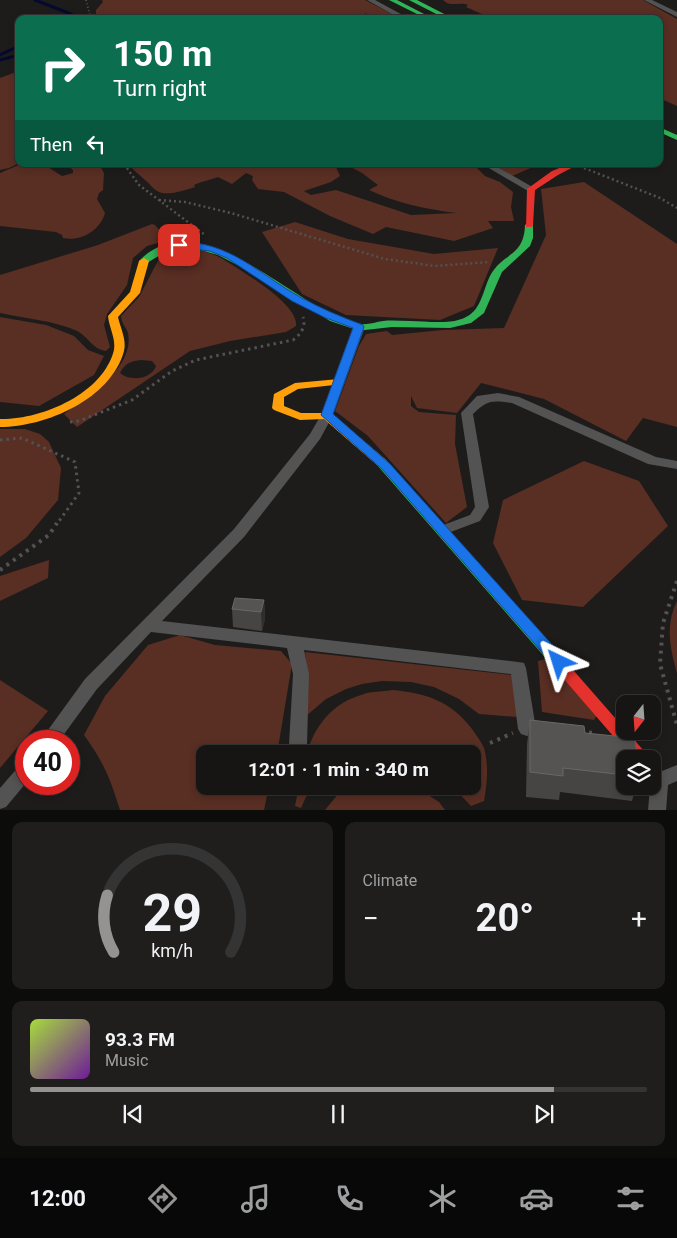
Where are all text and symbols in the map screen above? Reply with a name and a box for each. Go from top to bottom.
text: 150 m [113,34,212,75]
icon: right [30,35,95,100]
text: Turn right [113,76,207,101]
icon: left [82,130,110,158]
text: Then [30,133,72,156]
pin [158,224,200,266]
icon: arrive [165,231,193,259]
position arrow [532,635,584,687]
north arrow [616,695,661,740]
map controls [616,695,661,795]
speed limit sign: 40 [15,730,80,795]
button: layers [616,750,661,795]
text: 12:01 · 1 min · 340 m [248,758,429,781]
text: Climate [363,871,417,890]
text: 29 [142,883,202,944]
text: 20° [476,896,534,940]
text: − [363,902,379,935]
text: + [631,902,647,935]
text: km/h [151,940,193,961]
text: 93.3 FM [105,1028,175,1051]
text: Music [105,1051,148,1070]
icon: previous [119,1100,147,1128]
icon: pause [324,1100,352,1128]
icon: next [530,1100,558,1128]
icon: directions [145,1181,180,1216]
icon: music [238,1181,273,1216]
icon: phone [332,1181,367,1216]
icon: climate [425,1181,460,1216]
icon: car [519,1181,554,1216]
icon: filters [613,1181,648,1216]
text: 12:00 [29,1186,86,1211]

